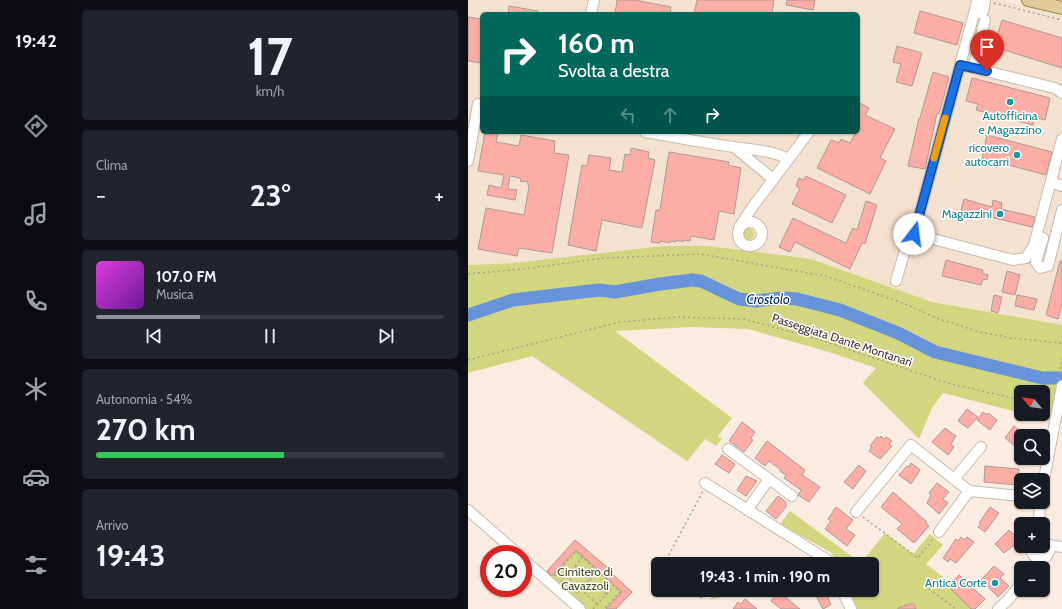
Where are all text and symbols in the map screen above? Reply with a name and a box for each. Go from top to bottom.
text: 17 [247,25,293,88]
text: 160 m [558,26,634,60]
icon: right [492,28,544,80]
text: 19:42 [15,30,57,52]
pin [970,30,1004,71]
icon: arrive [976,36,998,58]
text: Svolta a destra [558,60,669,82]
text: km/h [256,83,284,99]
marker: Autofficina e Magazzino [1005,97,1015,107]
icon: left [617,104,639,126]
icon: ahead [659,104,681,126]
icon: right [701,104,723,126]
place label: Autofficina e Magazzino [978,108,1042,137]
icon: directions [22,112,50,140]
place label: ricovero autocarri [965,140,1009,169]
marker: ricovero autocarri [1012,150,1022,160]
text: Clima [96,157,127,173]
text: 23° [250,177,290,214]
text: − [96,182,106,209]
text: + [434,182,444,209]
icon: music [22,200,50,228]
place label: Magazzini [942,206,992,221]
marker: Magazzini [995,209,1005,219]
position arrow [893,213,935,255]
text: 107.0 FM [156,268,217,286]
text: Musica [156,286,194,302]
icon: phone [22,287,50,315]
water label: Crostolo [746,291,790,307]
street label: Passeggiata Dante Montanari [770,310,914,369]
icon: previous [143,325,165,347]
icon: pause [259,325,281,347]
icon: next [375,325,397,347]
icon: climate [22,375,50,403]
north arrow [1014,385,1050,421]
map controls [1014,385,1050,597]
text: Autonomia · 54% [96,391,192,407]
text: 270 km [96,411,195,448]
button: search [1014,429,1050,465]
icon: car [22,463,50,491]
button: layers [1014,473,1050,509]
text: Arrivo [96,517,128,533]
button: + [1014,517,1050,553]
text: 19:43 [96,537,165,574]
speed limit sign: 20 [480,545,532,597]
icon: filters [22,551,50,579]
button: − [1014,561,1050,597]
park label: Cimitero di Cavazzoli [557,564,613,593]
text: 19:43 · 1 min · 190 m [700,568,830,586]
place label: Antica Corte [925,575,987,590]
marker: Antica Corte [990,578,1000,588]

